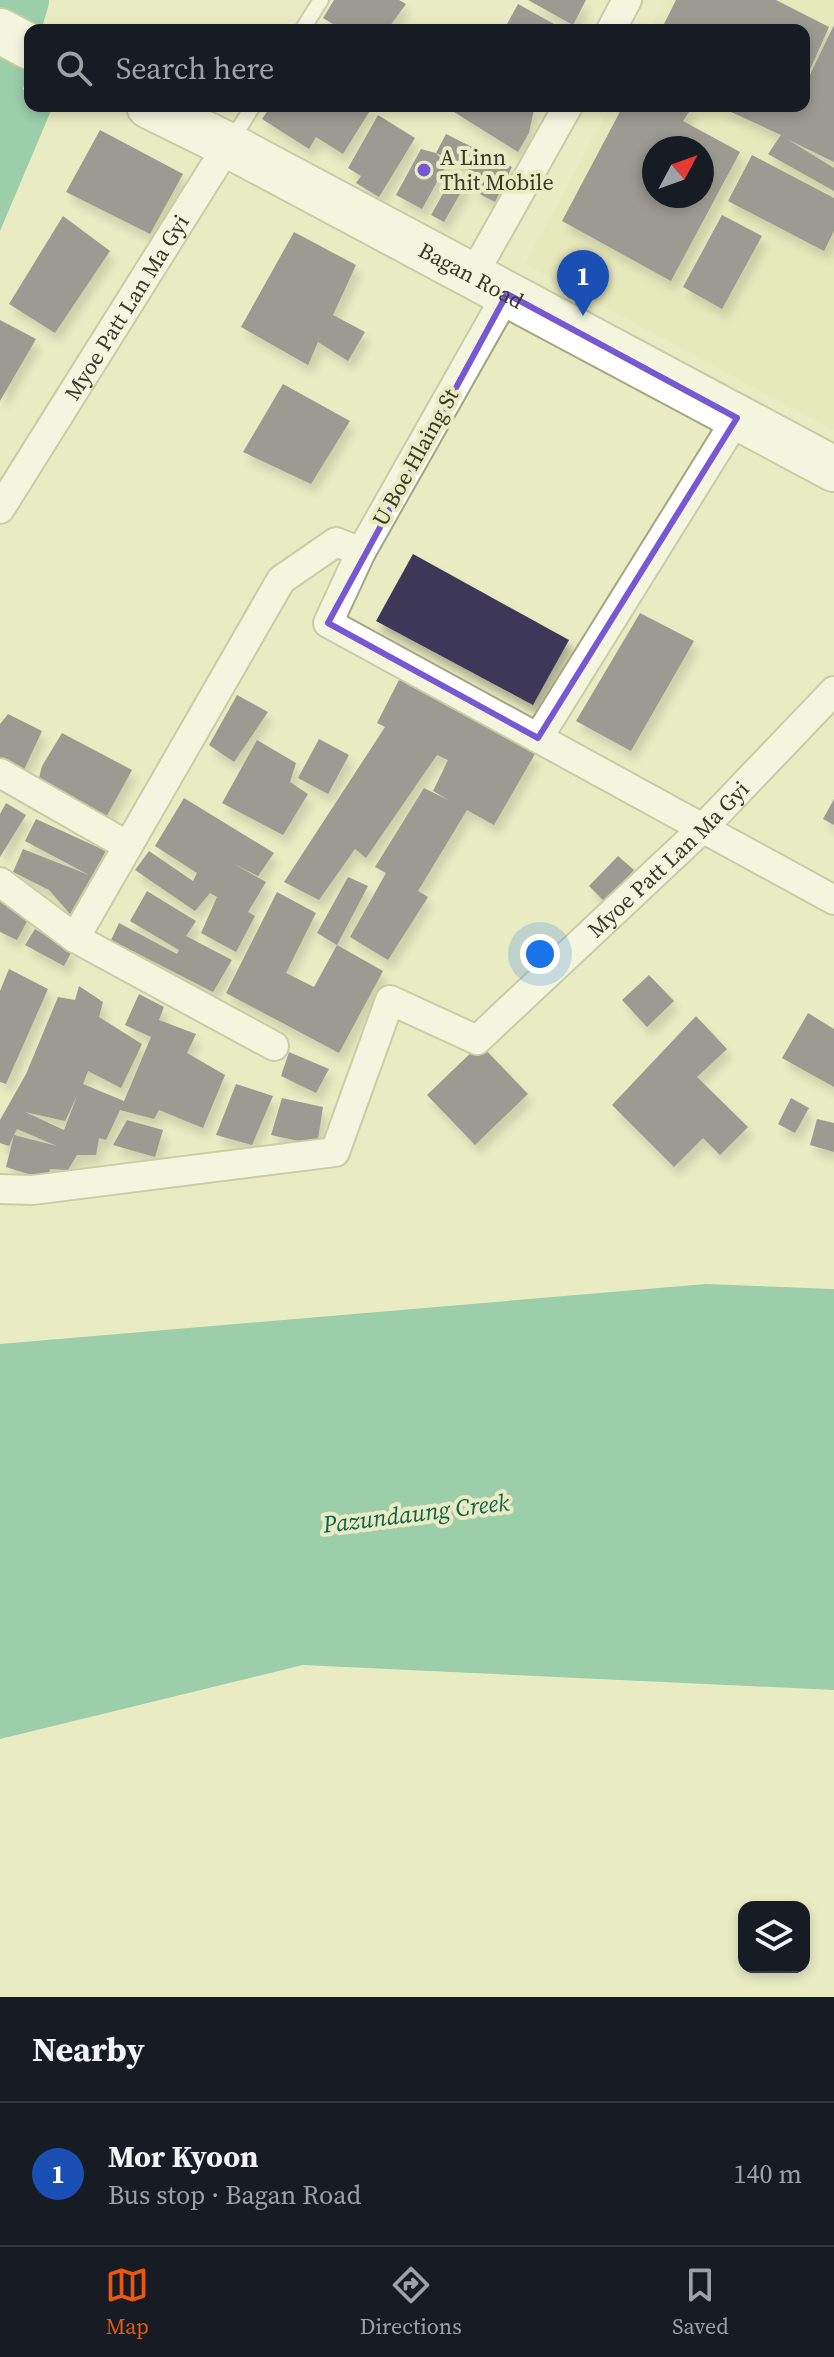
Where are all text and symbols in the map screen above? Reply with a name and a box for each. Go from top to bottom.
search box [24,24,810,112]
icon: search [52,46,96,90]
text: Search here [116,48,274,89]
north arrow [642,136,714,208]
place label: A Linn Thit Mobile [440,142,554,197]
marker: A Linn Thit Mobile [415,161,433,179]
street label: Myoe Patt Lan Ma Gyi [57,209,196,406]
street label: Bagan Road [413,235,530,316]
pin: 1 [557,250,609,316]
street label: U Boe Hlaing St [365,382,466,531]
street label: Myoe Patt Lan Ma Gyi [581,774,755,944]
your location [520,934,560,974]
water label: Pazundaung Creek [320,1485,512,1541]
map controls [738,1901,810,1973]
button: layers [738,1901,810,1973]
text: Nearby [32,2026,145,2072]
text: Mor Kyoon [108,2136,259,2177]
text: 1 [51,2156,65,2192]
text: 140 m [734,2156,802,2192]
text: Bus stop · Bagan Road [108,2177,361,2213]
tab: Map [105,2263,149,2341]
tab: Directions [360,2263,462,2341]
tab: Saved [672,2263,729,2341]

